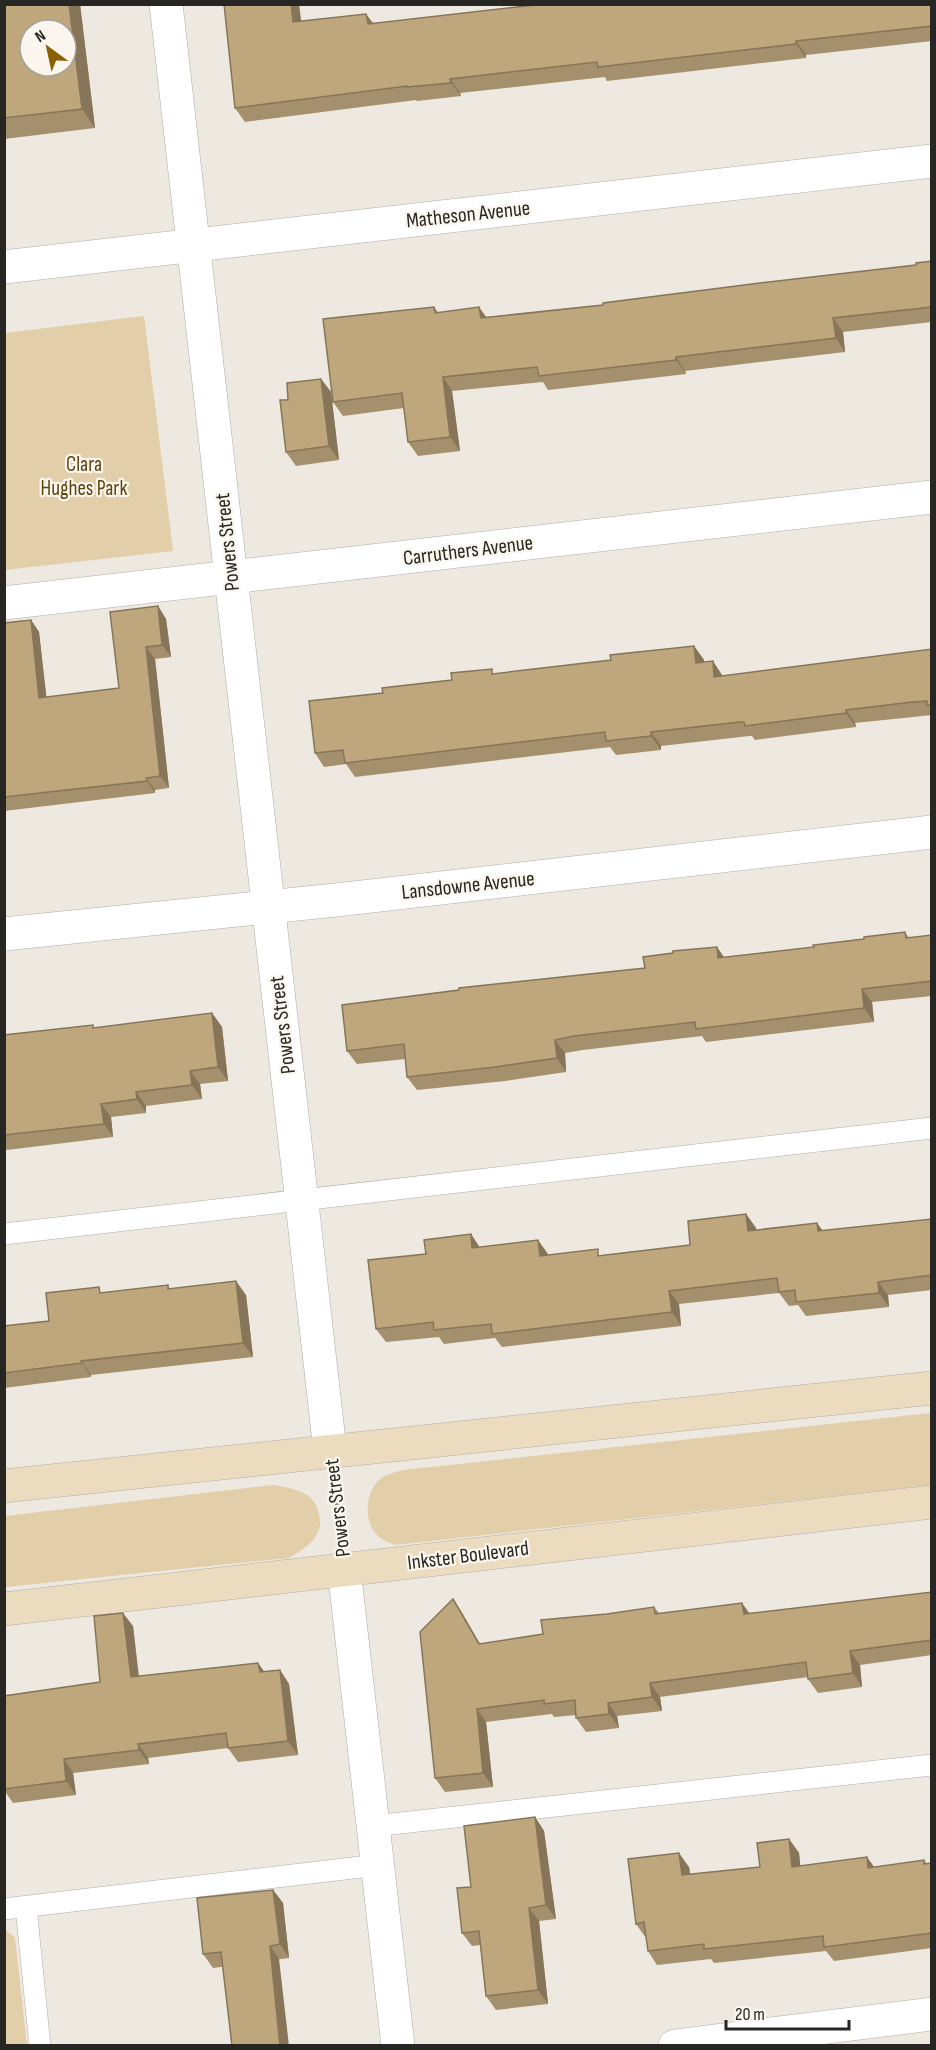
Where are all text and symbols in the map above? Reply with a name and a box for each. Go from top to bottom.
north arrow [18,18,78,78]
text: N [32,26,49,47]
street label: Matheson Avenue [405,196,531,233]
park label: Clara Hughes Park [41,452,127,501]
street label: Powers Street [210,492,245,592]
street label: Carruthers Avenue [402,530,534,571]
street label: Lansdowne Avenue [400,866,536,905]
street label: Powers Street [264,975,301,1075]
street label: Powers Street [319,1458,356,1558]
street label: Inkster Boulevard [406,1536,530,1575]
scale bar [726,1993,849,2031]
text: 20 m [735,2004,765,2025]

